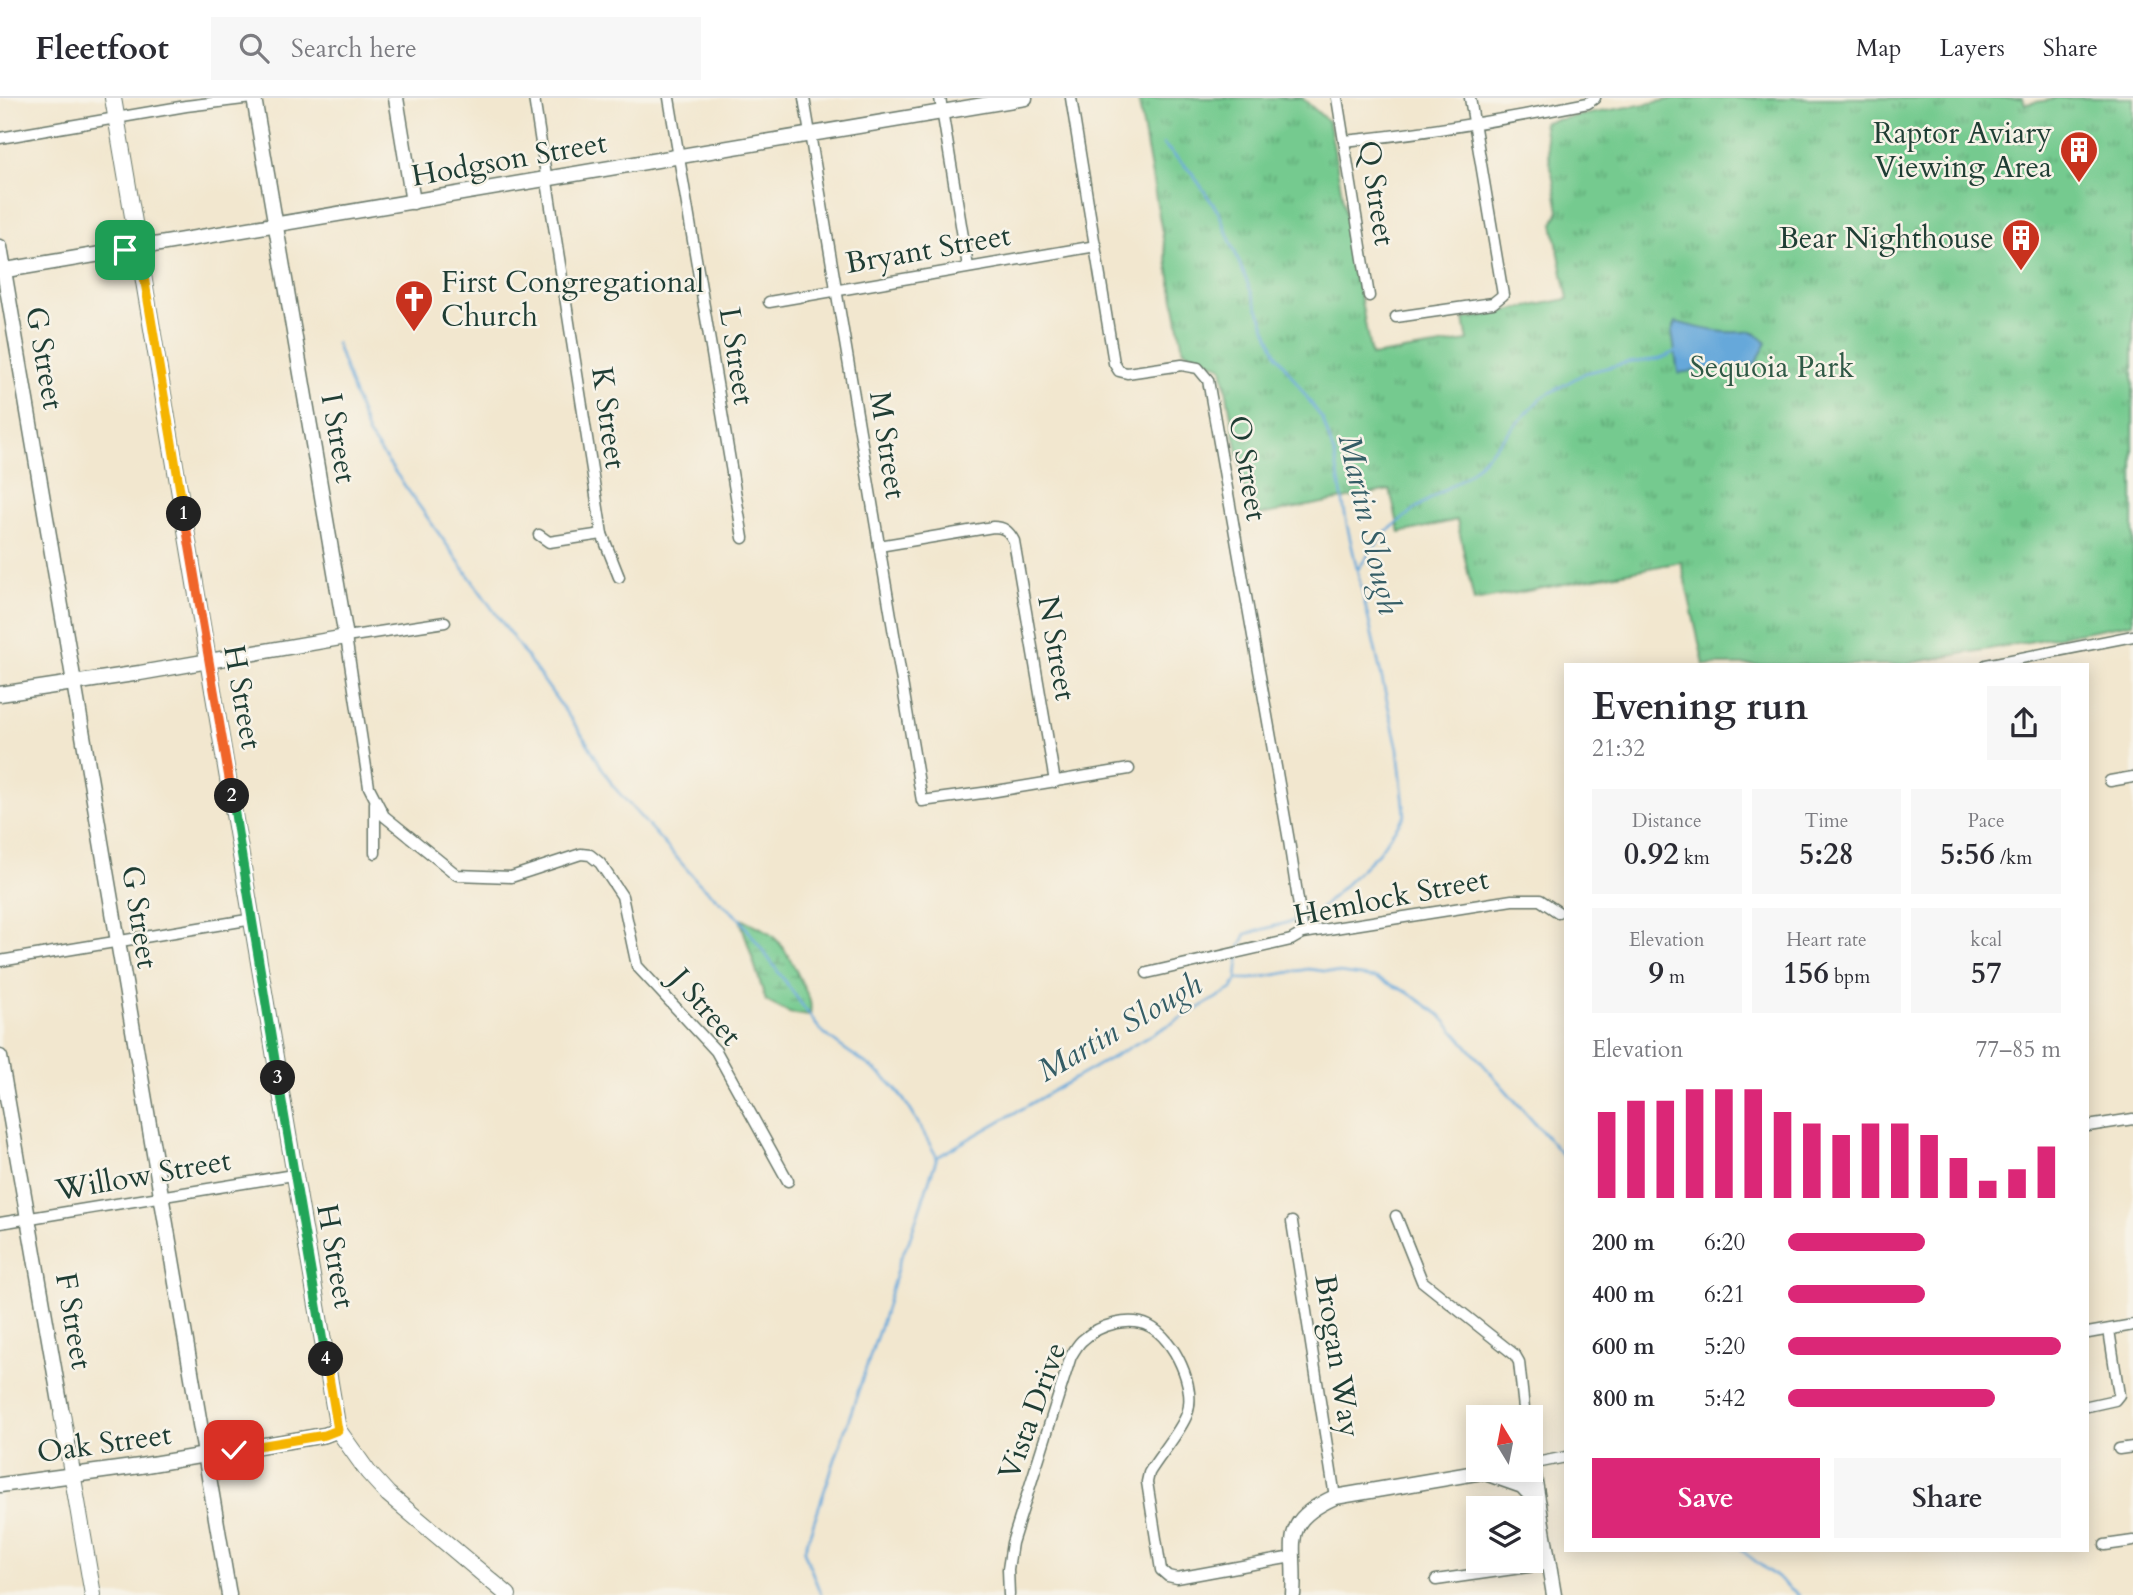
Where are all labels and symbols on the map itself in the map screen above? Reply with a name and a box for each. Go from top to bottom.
place label: Raptor Aviary Viewing Area [1873,113,2052,188]
street label: Hodgson Street [408,122,610,197]
building icon: Raptor Aviary Viewing Area [2058,129,2100,184]
street label: Q Street [1348,137,1405,249]
street label: Bryant Street [842,215,1014,284]
building icon: Bear Nighthouse [2000,217,2042,272]
place label: Bear Nighthouse [1778,218,1994,259]
pin [95,220,155,280]
place label: First Congregational Church [441,262,705,337]
church icon: First Congregational Church [393,278,435,333]
street label: G Street [15,303,74,413]
street label: L Street [709,304,765,408]
park label: Sequoia Park [1690,347,1854,388]
street label: K Street [581,364,636,472]
street label: M Street [859,388,916,502]
street label: I Street [310,390,367,487]
street label: O Street [1218,412,1277,524]
water label: Martin Slough [1327,430,1411,619]
pin: 1 [166,496,202,532]
street label: N Street [1027,592,1086,704]
street label: H Street [213,642,272,753]
pin: 2 [215,778,250,814]
street label: Hemlock Street [1290,858,1493,936]
street label: G Street [111,863,168,972]
street label: J Street [658,957,751,1055]
water label: Martin Slough [1029,963,1210,1093]
pin: 3 [260,1060,296,1096]
street label: Willow Street [51,1140,234,1211]
street label: H Street [306,1201,365,1312]
street label: F Street [45,1270,102,1373]
street label: Brogan Way [1304,1272,1371,1441]
street label: Vista Drive [989,1337,1076,1486]
pin: 4 [308,1342,344,1376]
north arrow [1466,1405,1544,1482]
street label: Oak Street [34,1414,174,1473]
pin [204,1420,264,1480]

